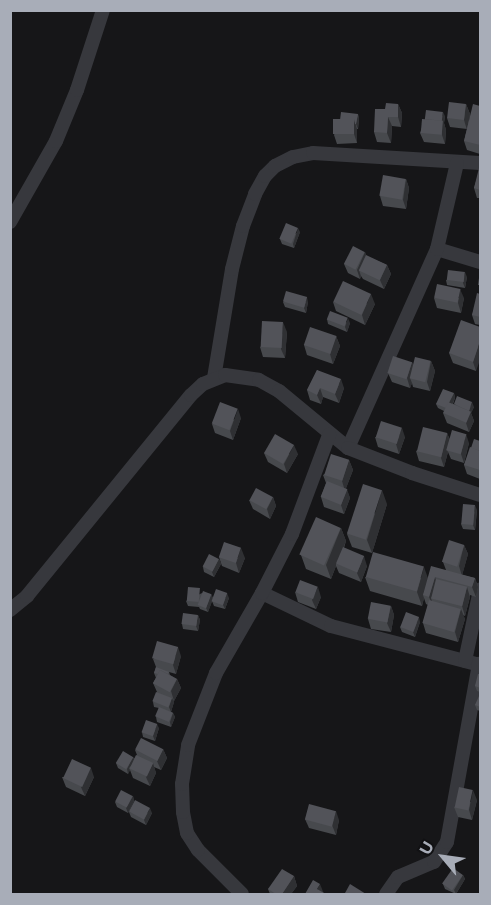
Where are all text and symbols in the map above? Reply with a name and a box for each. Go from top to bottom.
north arrow [413,827,473,887]
text: U [415,838,438,858]

